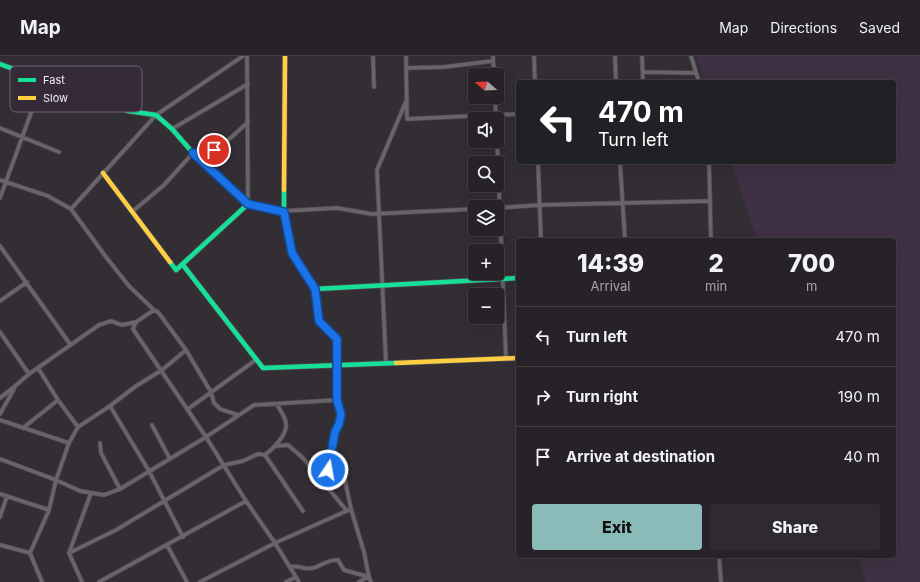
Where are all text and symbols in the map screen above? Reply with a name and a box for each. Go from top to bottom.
text: Map [20,16,61,39]
text: Map [719,19,748,36]
text: Directions [770,19,837,36]
text: Saved [859,19,900,36]
legend [10,66,142,112]
north arrow [468,68,504,104]
map controls [468,68,504,324]
text: Fast [43,73,65,87]
text: Slow [43,91,68,105]
text: 470 m [598,95,684,129]
icon: left [532,96,584,148]
button: sound [468,112,504,148]
text: Turn left [598,129,668,150]
pin [197,133,231,167]
icon: arrive [203,139,225,161]
button: search [468,156,504,192]
button: layers [468,200,504,236]
button: + [468,244,504,280]
text: 14:39 [577,249,644,278]
text: 2 [708,249,724,278]
text: 700 [788,249,835,278]
text: Arrival [590,278,631,294]
text: min [705,278,727,294]
text: m [806,278,817,294]
button: − [468,288,504,324]
icon: left [532,326,554,348]
text: Turn left [566,327,627,346]
text: 470 m [835,327,880,346]
icon: right [532,386,554,408]
text: Turn right [566,387,638,406]
text: 190 m [838,387,880,406]
icon: arrive [532,446,554,468]
text: Arrive at destination [566,447,715,466]
text: 40 m [843,447,880,466]
position arrow [307,449,349,491]
button: Exit [532,504,702,550]
button: Share [710,504,880,550]

